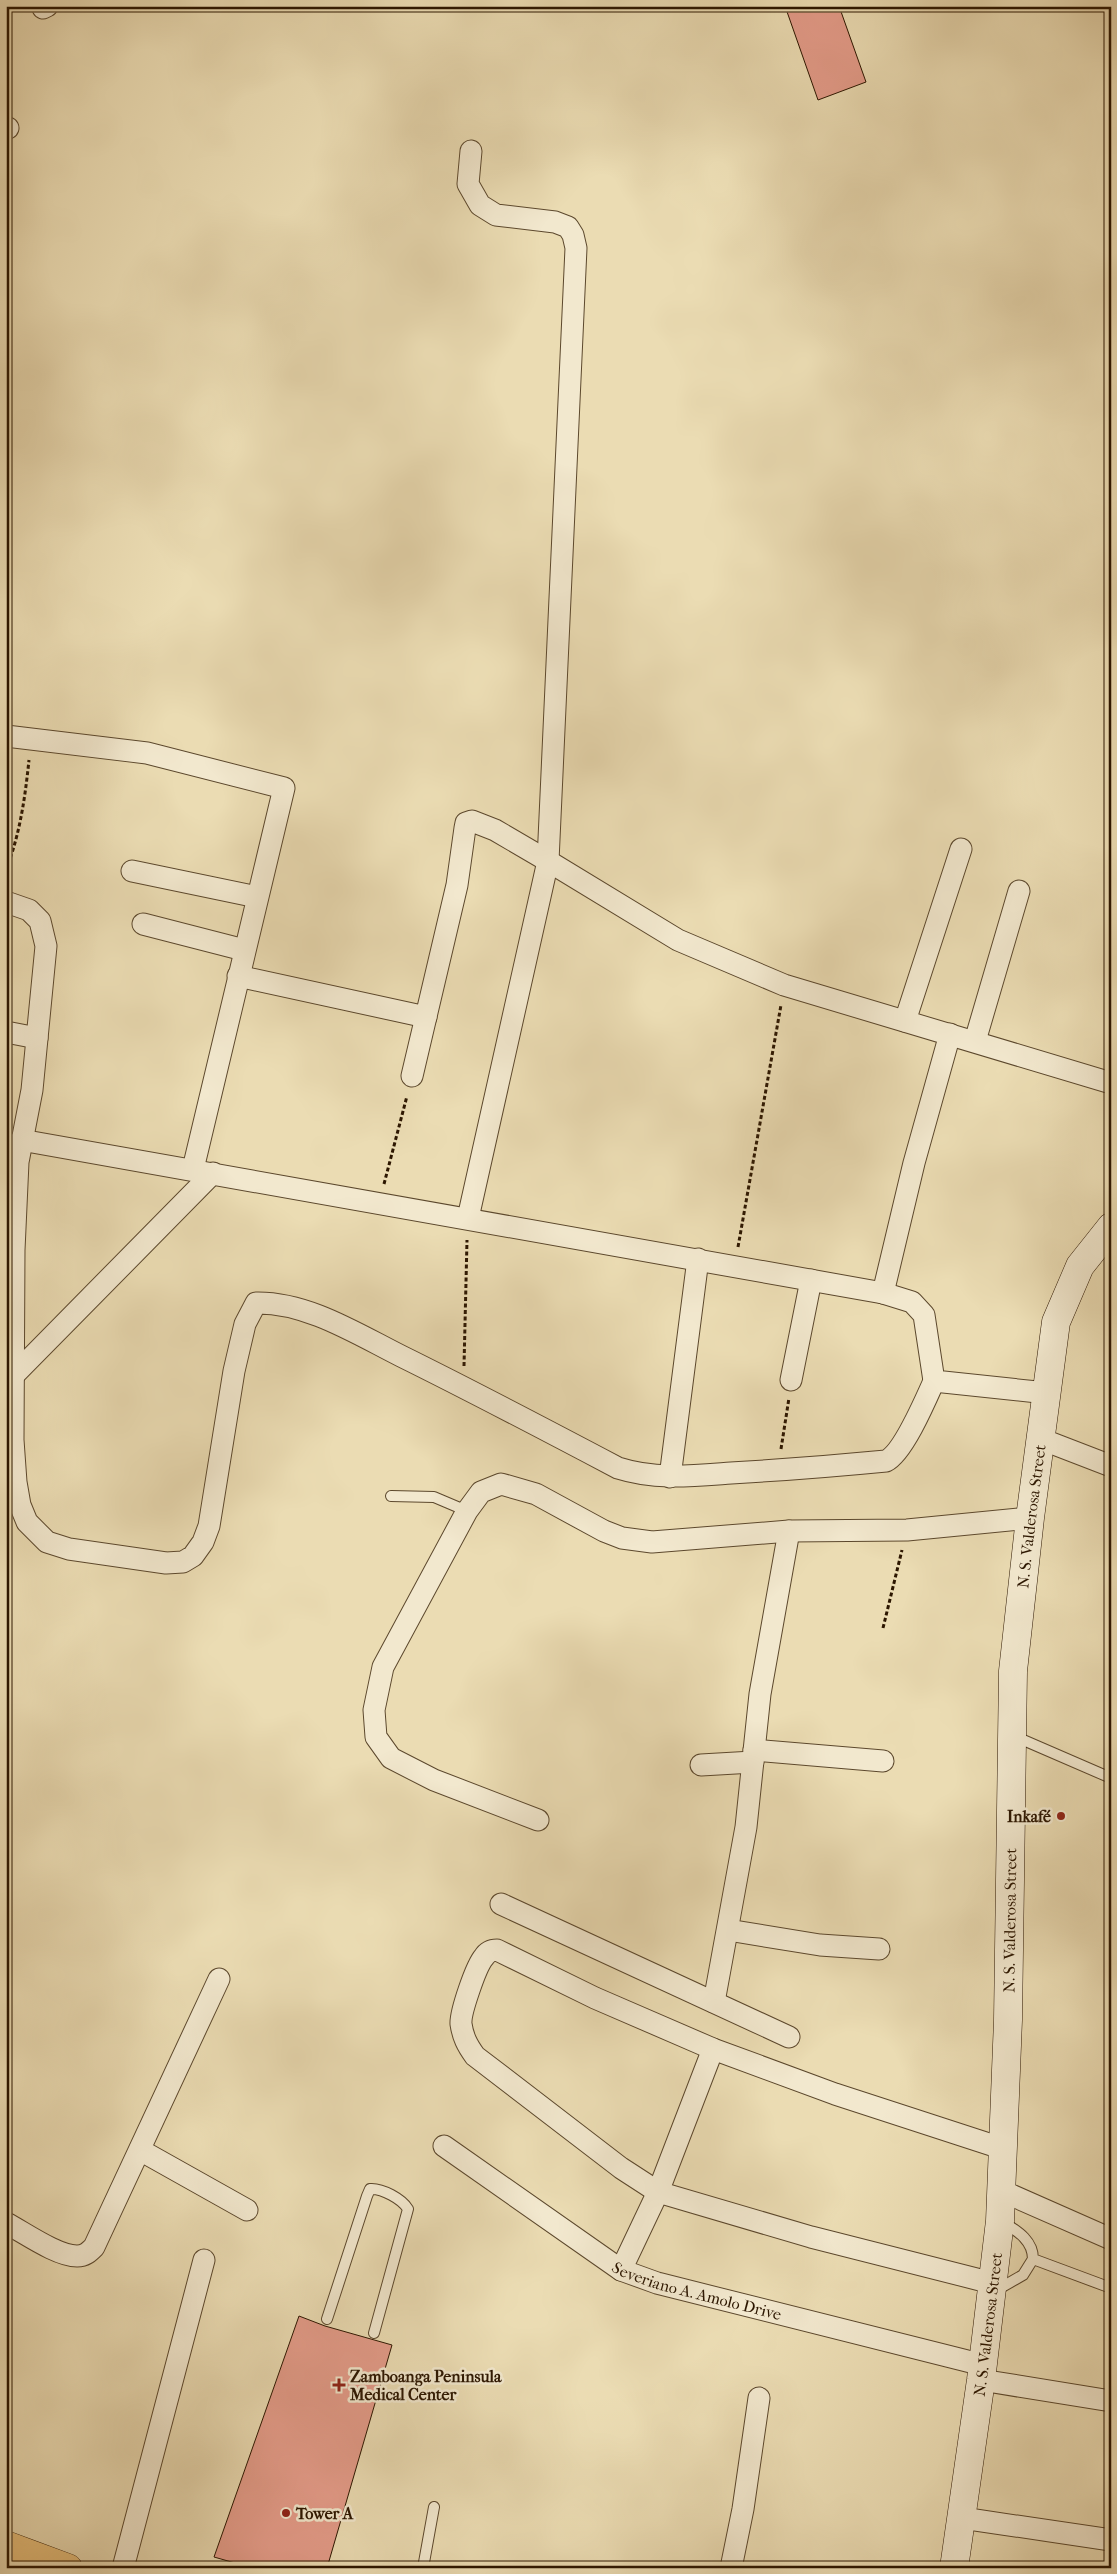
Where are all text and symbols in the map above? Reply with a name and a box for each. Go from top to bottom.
street label: N. S. Valderosa Street [1013,1443,1049,1589]
place label: Inkafé [1007,1807,1051,1826]
marker: Inkafé [1055,1810,1067,1822]
street label: N. S. Valderosa Street [999,1847,1020,1993]
street label: N. S. Valderosa Street [969,2251,1006,2397]
street label: Severiano A. Amolo Drive [608,2257,784,2323]
place label: Zamboanga Peninsula Medical Center [349,2367,502,2404]
marker: Zamboanga Peninsula Medical Center [332,2378,346,2392]
place label: Tower A [295,2504,354,2523]
marker: Tower A [280,2507,292,2519]

